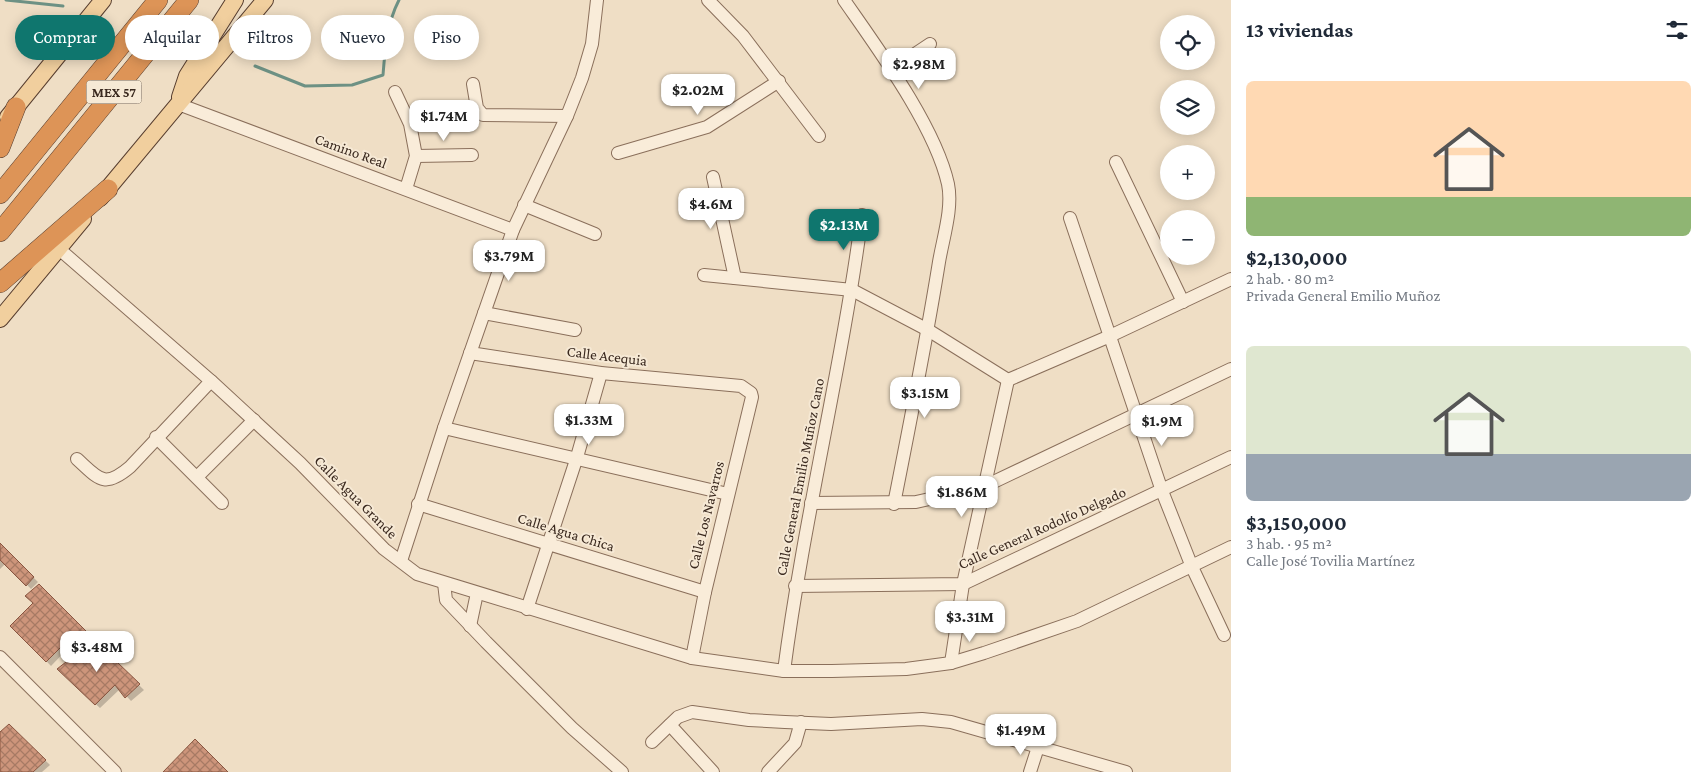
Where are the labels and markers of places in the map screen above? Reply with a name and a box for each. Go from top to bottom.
pin: $2.98M [878,48,960,90]
pin: $2.02M [657,74,739,116]
pin: $1.74M [403,100,485,142]
pin: $4.6M [676,188,746,230]
pin: $2.13M [803,208,885,251]
pin: $3.79M [468,240,550,282]
pin: $3.15M [884,376,966,419]
pin: $1.33M [548,404,630,446]
pin: $1.9M [1127,404,1197,447]
pin: $1.86M [921,476,1003,518]
pin: $3.31M [929,600,1011,643]
pin: $3.48M [56,630,138,673]
pin: $1.49M [980,714,1062,756]

